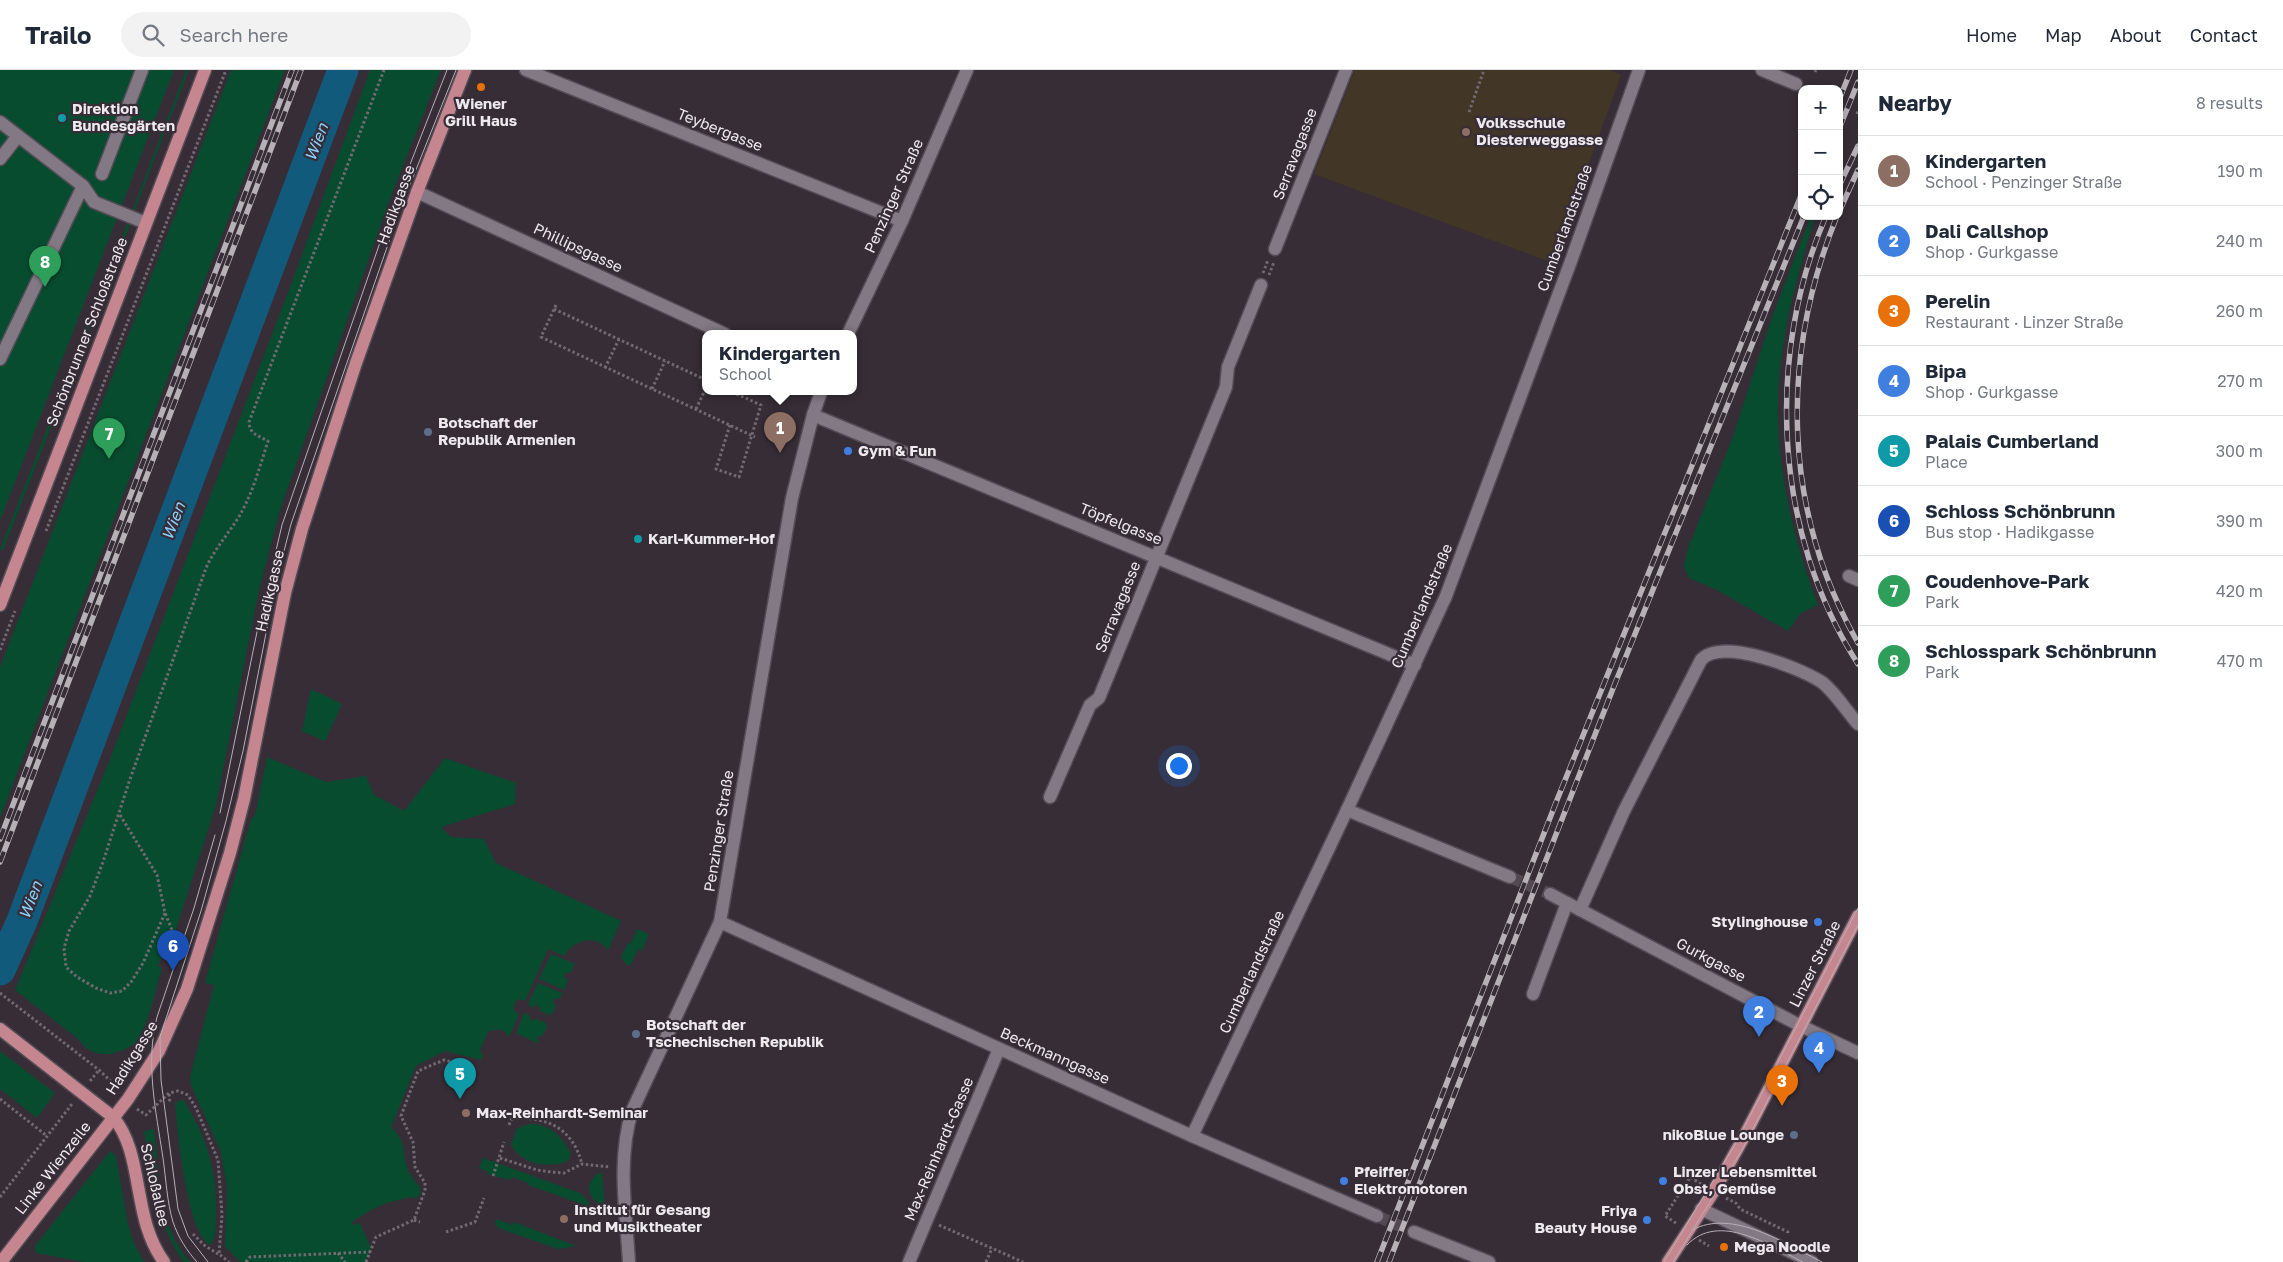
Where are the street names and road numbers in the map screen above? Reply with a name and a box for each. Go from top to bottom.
street label: Teybergasse [675,104,766,155]
street label: Serravagasse [1268,105,1320,202]
street label: Penzinger Straße [860,136,926,255]
street label: Hadikgasse [372,162,418,247]
street label: Cumberlandstraße [1533,162,1595,293]
street label: Phillipsgasse [531,219,626,276]
street label: Schönbrunner Schloßstraße [42,234,131,429]
street label: Töpfelgasse [1077,498,1166,548]
street label: Cumberlandstraße [1387,540,1456,671]
street label: Hadikgasse [251,548,287,634]
street label: Serravagasse [1091,558,1144,655]
street label: Penzinger Straße [700,768,737,893]
street label: Cumberlandstraße [1215,907,1288,1036]
street label: Linzer Straße [1785,917,1844,1010]
street label: Gurkgasse [1674,933,1749,985]
street label: Hadikgasse [101,1017,161,1098]
street label: Beckmanngasse [998,1023,1113,1087]
street label: Max-Reinhardt-Gasse [900,1074,977,1223]
street label: Linke Wienzeile [10,1117,94,1217]
street label: Schloßallee [138,1141,174,1228]

